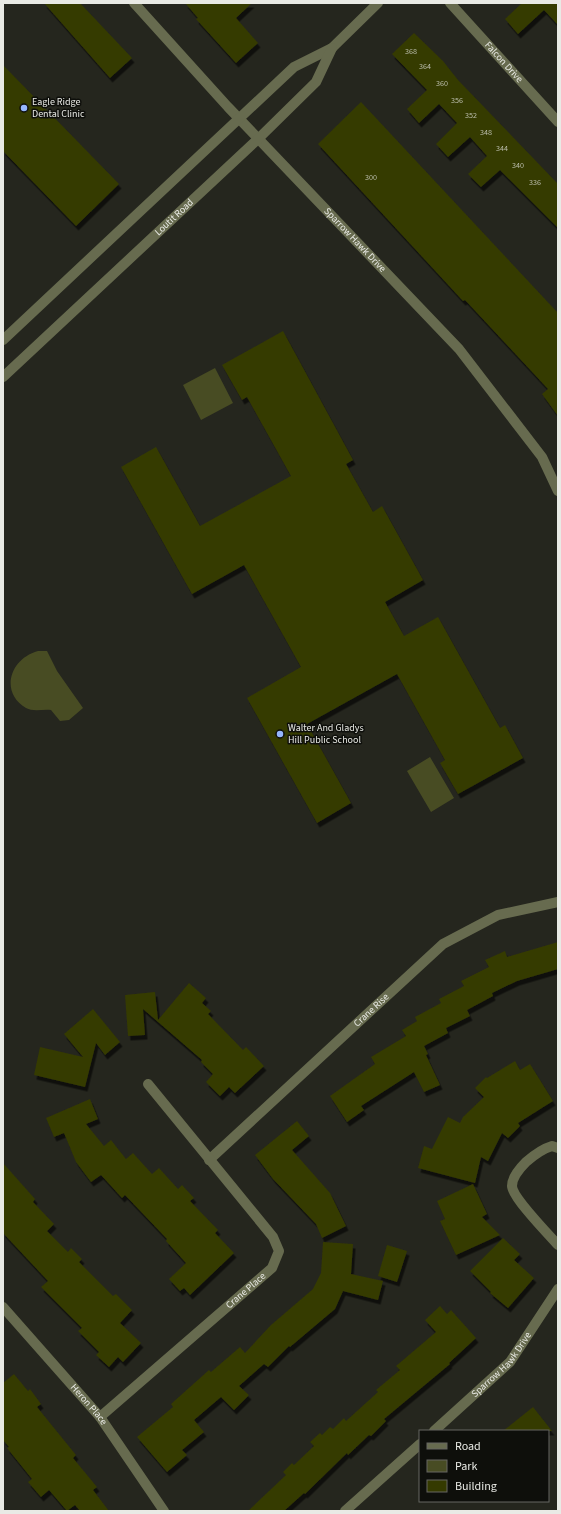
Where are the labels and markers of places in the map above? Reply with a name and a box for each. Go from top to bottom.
place label: Eagle Ridge Dental Clinic [32,95,85,121]
marker: Eagle Ridge Dental Clinic [19,103,29,113]
place label: Walter And Gladys Hill Public School [288,721,364,747]
marker: Walter And Gladys Hill Public School [275,729,285,739]

